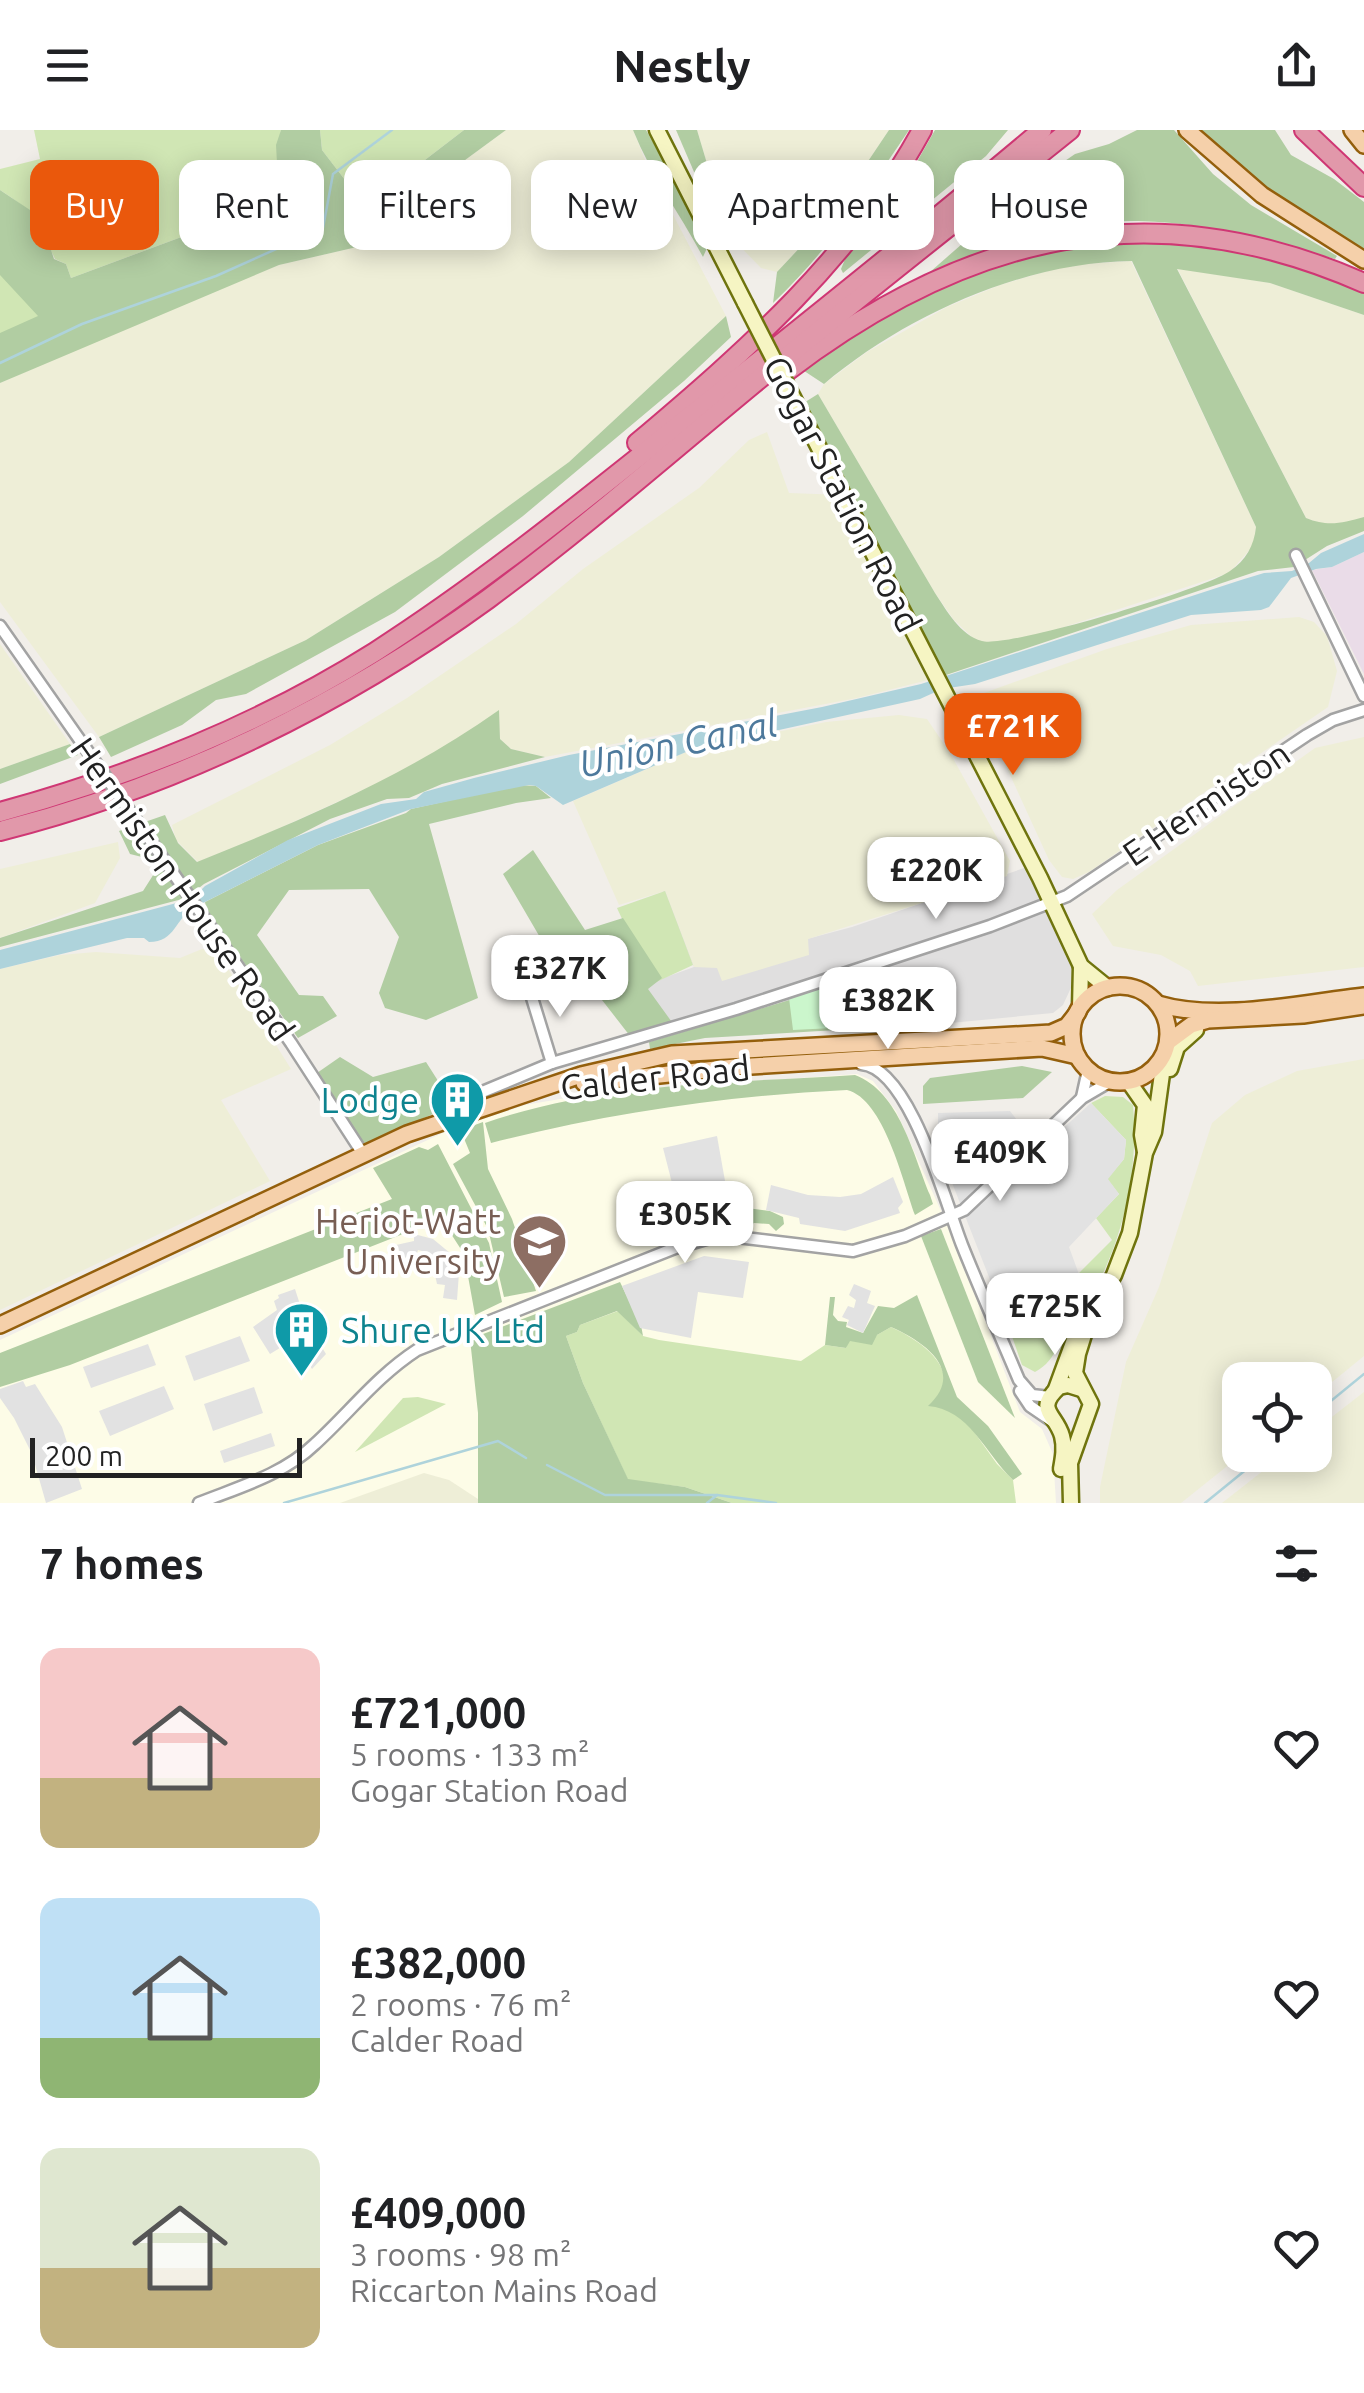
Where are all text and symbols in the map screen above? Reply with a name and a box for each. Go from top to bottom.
icon: menu [40,38,95,93]
icon: share [1269,38,1324,93]
text: Nestly [613,40,751,91]
chip: Buy [30,160,159,250]
chip: Rent [179,160,324,250]
chip: Filters [344,160,511,250]
chip: New [531,160,673,250]
chip: Apartment [693,160,934,250]
chip: House [954,160,1124,250]
street label: Gogar Station Road [756,349,930,639]
pin: £721K [943,693,1083,778]
water label: Union Canal [575,701,781,785]
text: £721K [966,707,1060,743]
street label: Hermiston House Road [63,730,303,1048]
street label: E Hermiston [1115,733,1297,873]
pin: £220K [866,837,1006,922]
text: £220K [889,851,983,887]
pin: £327K [490,935,630,1020]
text: £327K [513,949,607,985]
pin: £382K [818,967,958,1052]
text: £382K [841,981,935,1017]
street label: Calder Road [558,1047,752,1107]
building icon: Lodge [428,1070,488,1149]
place label: Lodge [321,1080,419,1120]
pin: £409K [930,1119,1070,1204]
text: £409K [953,1133,1047,1169]
pin: £305K [615,1181,755,1266]
text: £305K [638,1195,732,1231]
place label: Heriot-Watt University [315,1201,501,1281]
school or university icon: Heriot-Watt University [510,1211,570,1290]
pin: £725K [985,1273,1125,1358]
text: £725K [1008,1287,1102,1323]
building icon: Shure UK Ltd [272,1300,332,1379]
place label: Shure UK Ltd [341,1310,545,1350]
map controls [1222,1362,1332,1472]
button: locate [1222,1362,1332,1472]
scale bar [30,1433,302,1478]
text: 200 m [45,1440,123,1471]
icon: filters [1269,1536,1324,1591]
text: 7 homes [40,1540,204,1587]
icon: home [120,1688,240,1808]
text: £721,000 [350,1689,526,1736]
icon: heart [1269,1721,1324,1776]
text: 5 rooms · 133 m² [350,1736,590,1772]
text: Gogar Station Road [350,1772,628,1808]
icon: home [120,1938,240,2058]
text: £382,000 [350,1939,526,1986]
icon: heart [1269,1971,1324,2026]
text: 2 rooms · 76 m² [350,1986,571,2022]
text: Calder Road [350,2022,524,2058]
icon: home [120,2188,240,2308]
text: £409,000 [350,2189,526,2236]
icon: heart [1269,2221,1324,2276]
text: 3 rooms · 98 m² [350,2236,571,2272]
text: Riccarton Mains Road [350,2272,658,2308]

